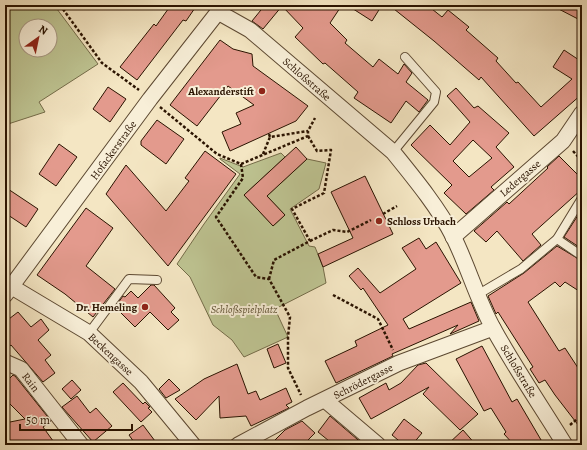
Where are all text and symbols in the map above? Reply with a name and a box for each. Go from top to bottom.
north arrow [18,18,58,58]
text: N [36,22,51,39]
street label: Schloßstraße [279,54,334,105]
place label: Alexanderstift [187,84,254,99]
marker: Alexanderstift [257,86,267,96]
street label: Hofackerstraße [87,118,140,183]
street label: Ledergasse [497,156,544,200]
place label: Schloss Urbach [387,214,456,229]
marker: Schloss Urbach [374,216,384,226]
place label: Dr. Hemeling [76,300,137,315]
marker: Dr. Hemeling [140,302,150,312]
park label: Schloßspielplatz [211,302,278,317]
street label: Beckengasse [85,330,136,379]
street label: Schloßstraße [497,342,540,401]
street label: Schrödergasse [331,360,396,403]
street label: Rain [18,370,43,395]
scale bar [20,406,132,432]
text: 50 m [26,412,50,428]

